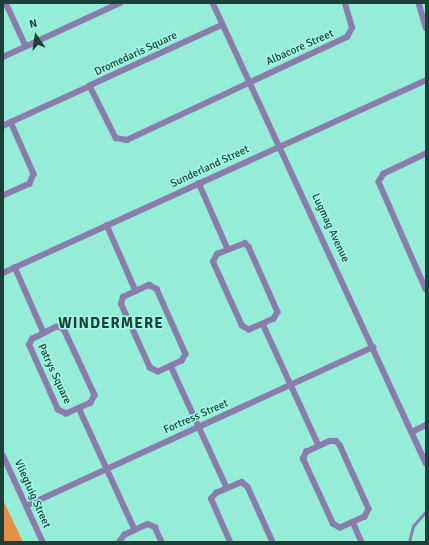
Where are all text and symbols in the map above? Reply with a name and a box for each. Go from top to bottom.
north arrow [16,16,56,56]
text: N [28,17,38,31]
street label: Albacore Street [264,27,336,69]
street label: Dromedaris Square [93,29,179,79]
street label: Sunderland Street [169,143,251,191]
street label: Lugmag Avenue [308,192,352,264]
district label: WINDERMERE [58,315,164,333]
street label: Patrys Square [34,342,74,406]
street label: Fortress Street [162,397,230,437]
street label: Vliegtuig Street [11,458,53,530]

